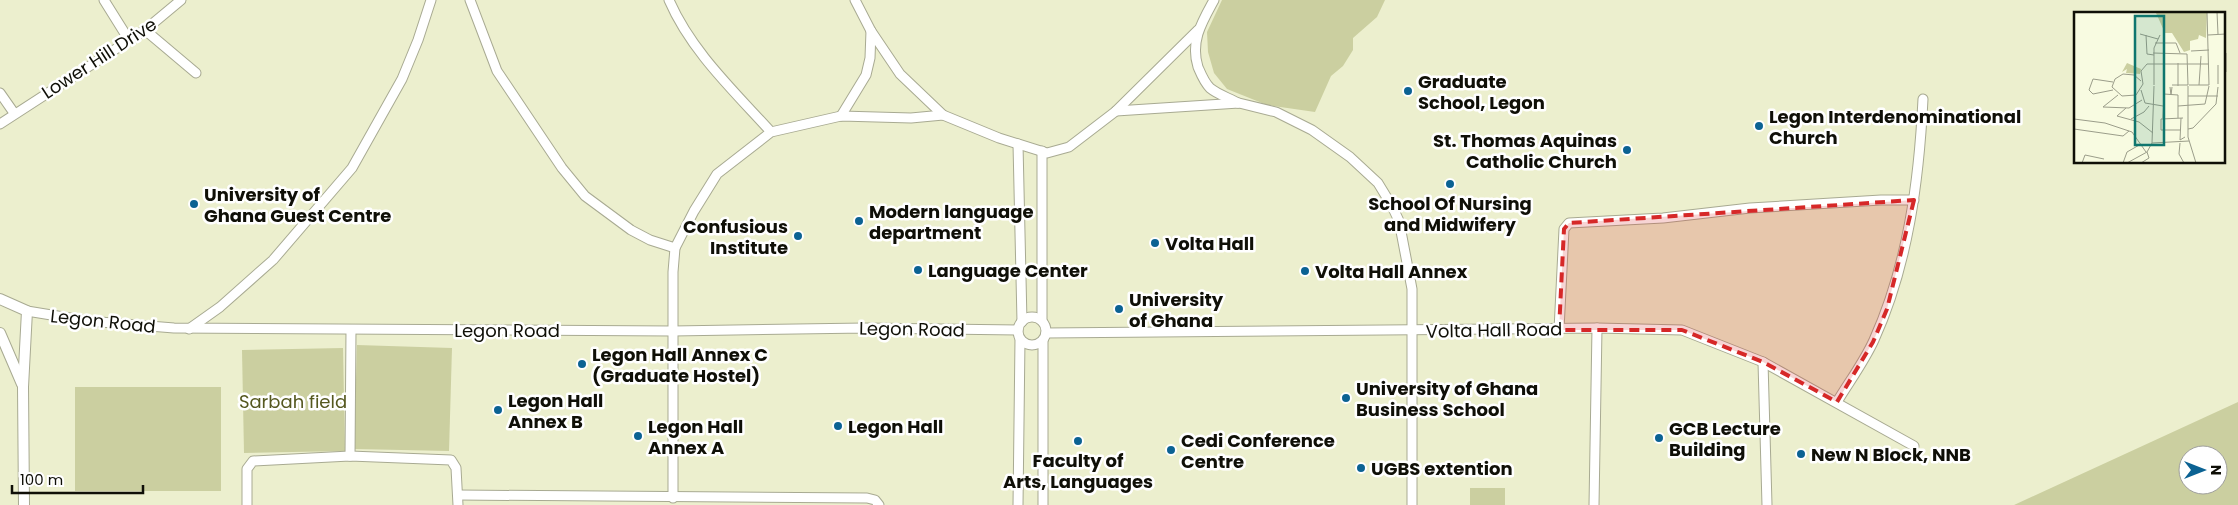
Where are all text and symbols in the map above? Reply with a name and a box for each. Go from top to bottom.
street label: Lower Hill Drive [37,11,161,105]
inset map [2074,12,2226,164]
place label: Graduate School, Legon [1418,69,1545,115]
marker: Graduate School, Legon [1402,85,1414,97]
place label: Legon Interdenominational Church [1769,104,2021,150]
marker: Legon Interdenominational Church [1753,120,1765,132]
place label: St. Thomas Aquinas Catholic Church [1433,128,1617,174]
marker: St. Thomas Aquinas Catholic Church [1621,144,1633,156]
marker: School Of Nursing and Midwifery [1444,178,1456,190]
place label: University of Ghana Guest Centre [204,182,391,228]
place label: School Of Nursing and Midwifery [1368,191,1532,237]
marker: University of Ghana Guest Centre [188,198,200,210]
place label: Modern language department [869,199,1034,245]
place label: Confusious Institute [683,214,788,260]
marker: Modern language department [853,215,865,227]
marker: Confusious Institute [792,230,804,242]
place label: Volta Hall [1165,231,1254,256]
marker: Volta Hall [1149,237,1161,249]
place label: Language Center [928,258,1088,283]
place label: Volta Hall Annex [1315,259,1468,284]
marker: Language Center [912,264,924,276]
marker: Volta Hall Annex [1299,265,1311,277]
place label: University of Ghana [1129,287,1224,333]
street label: Legon Road [49,303,157,339]
marker: University of Ghana [1113,303,1125,315]
street label: Legon Road [859,316,965,342]
street label: Volta Hall Road [1425,316,1563,344]
street label: Legon Road [454,318,560,343]
place label: Legon Hall Annex C (Graduate Hostel) [592,342,768,388]
marker: Legon Hall Annex C (Graduate Hostel) [576,358,588,370]
place label: University of Ghana Business School [1356,376,1538,422]
place label: Legon Hall Annex B [508,388,603,434]
park label: Sarbah field [239,389,347,414]
marker: University of Ghana Business School [1340,392,1352,404]
marker: Legon Hall Annex B [492,404,504,416]
place label: Legon Hall Annex A [648,414,743,460]
place label: Legon Hall [848,414,943,439]
place label: GCB Lecture Building [1669,416,1781,462]
marker: Legon Hall [832,420,844,432]
place label: Cedi Conference Centre [1181,428,1335,474]
marker: Legon Hall Annex A [632,430,644,442]
marker: GCB Lecture Building [1653,432,1665,444]
marker: Faculty of Arts, Languages [1072,435,1084,447]
place label: New N Block, NNB [1811,442,1971,467]
marker: Cedi Conference Centre [1165,444,1177,456]
north arrow [2178,445,2228,495]
place label: Faculty of Arts, Languages [1003,448,1153,494]
marker: New N Block, NNB [1795,448,1807,460]
place label: UGBS extention [1371,456,1513,481]
scale bar [12,462,144,494]
marker: UGBS extention [1355,462,1367,474]
text: N [2206,465,2226,475]
text: 100 m [20,469,63,490]

